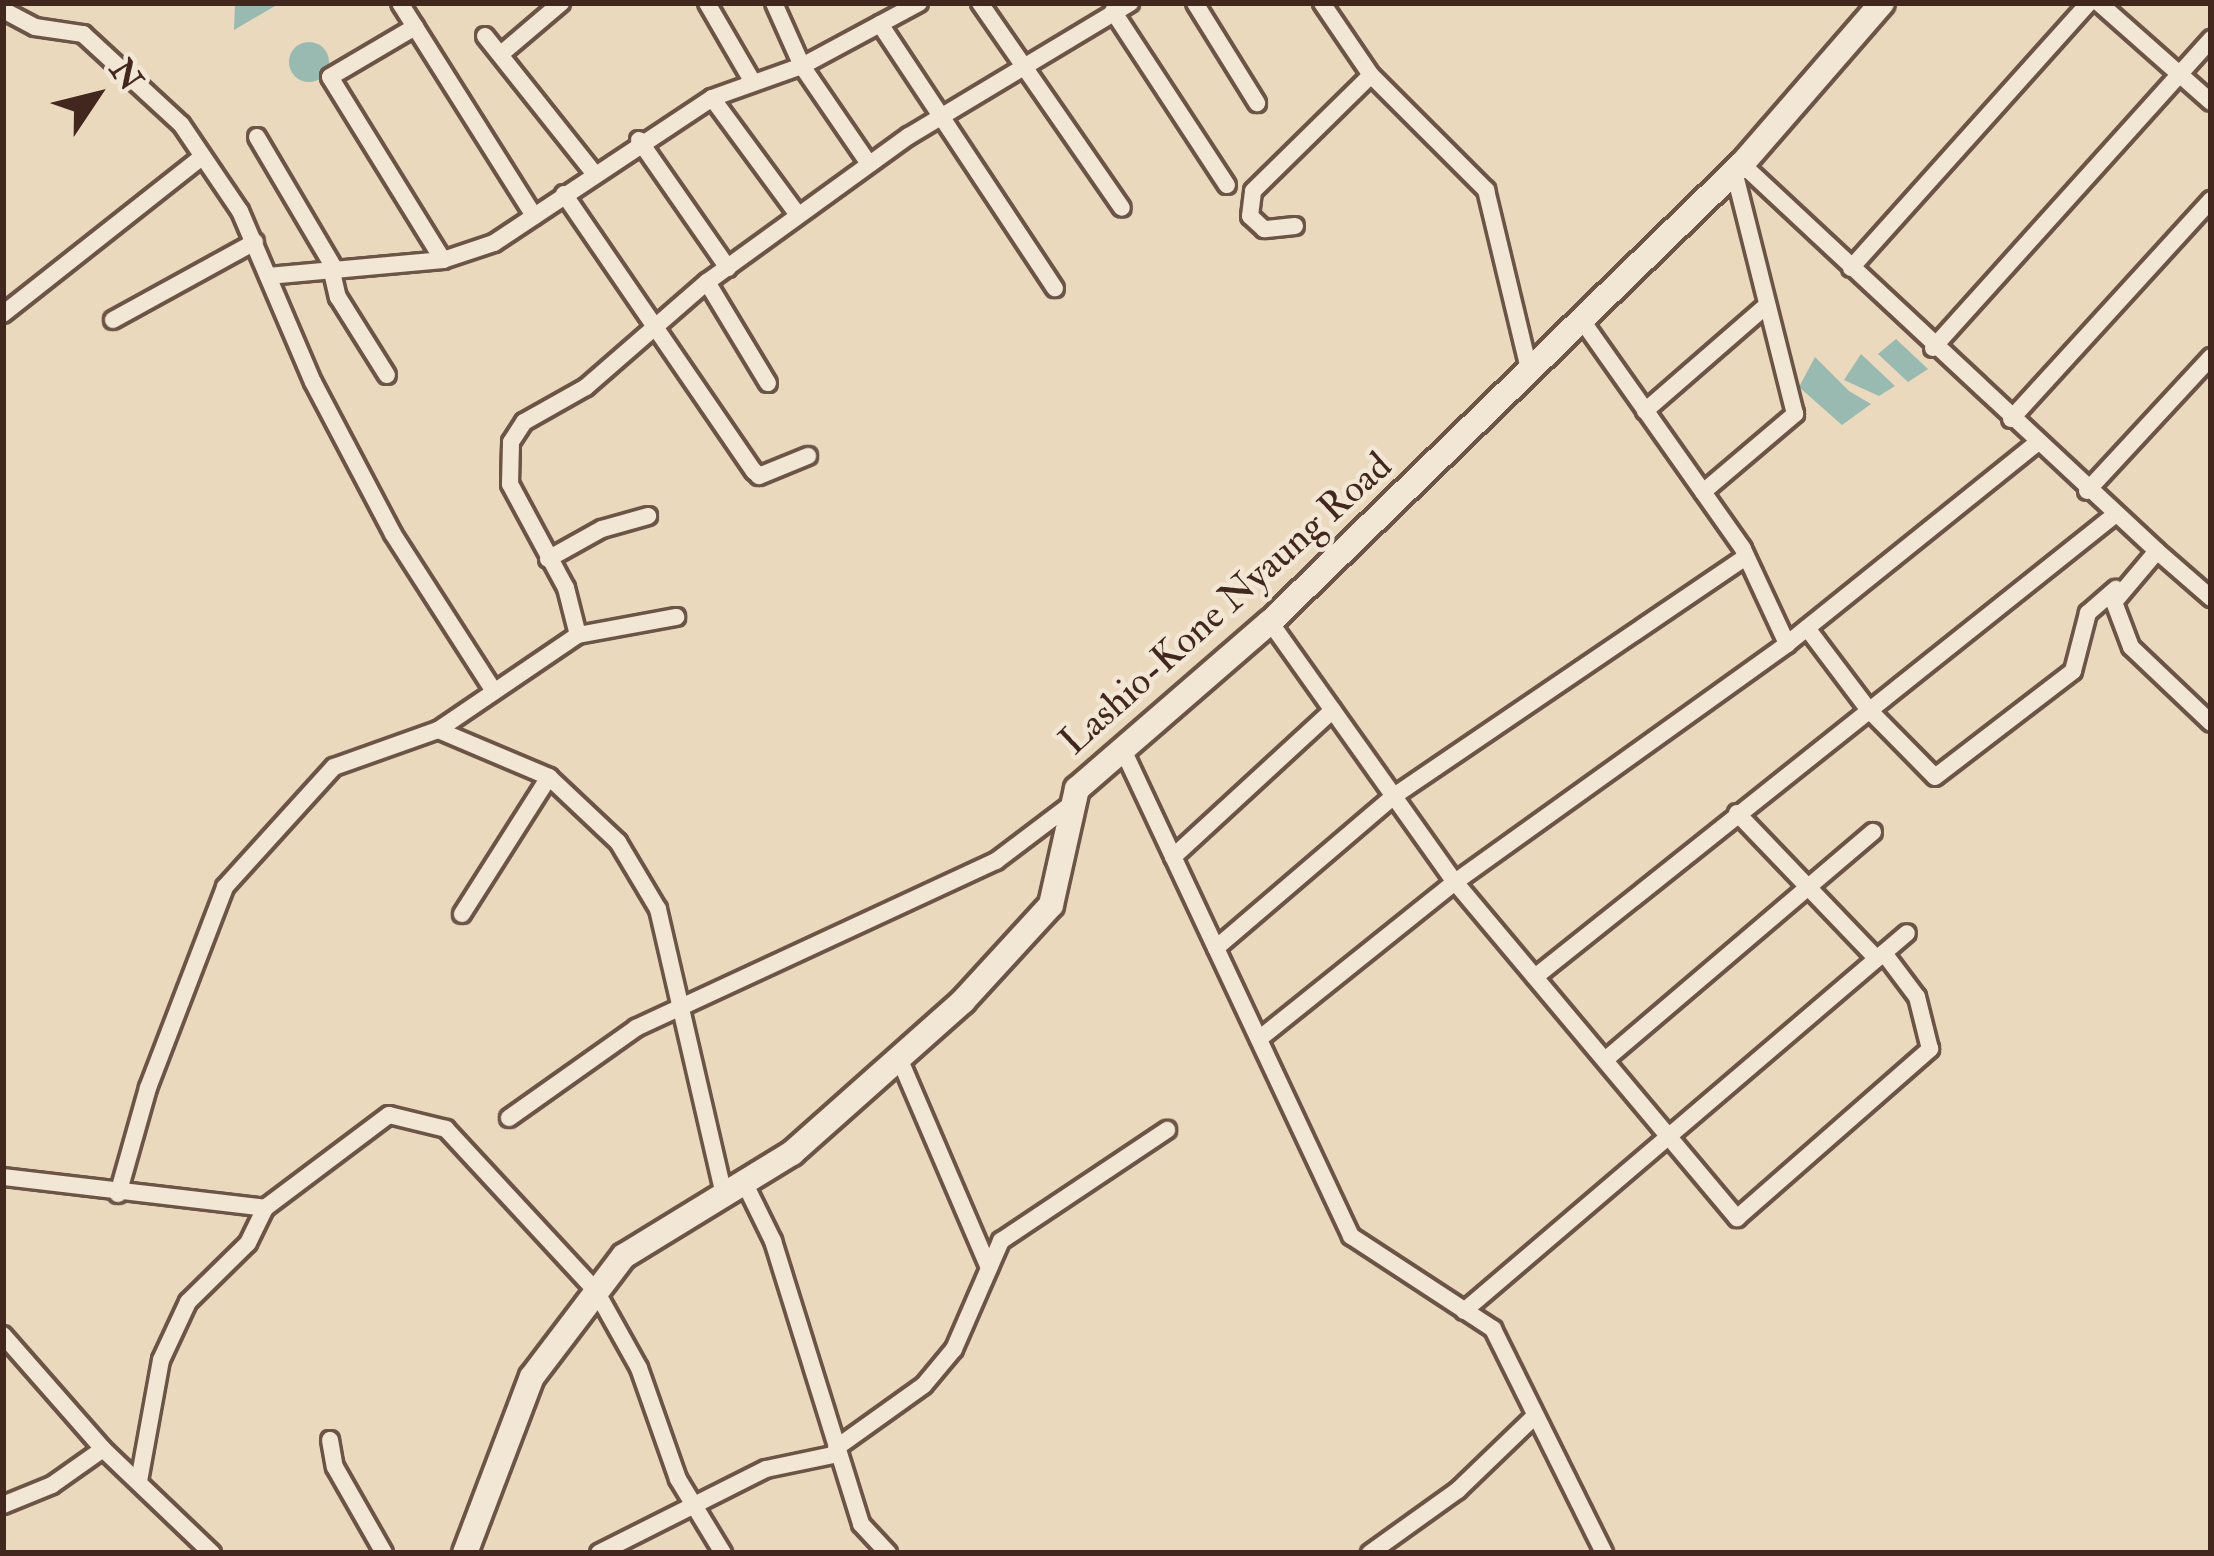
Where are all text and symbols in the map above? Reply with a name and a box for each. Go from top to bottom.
north arrow [36,36,156,156]
text: N [101,51,151,99]
street label: Lashio-Kone Nyaung Road [1051,443,1401,765]

